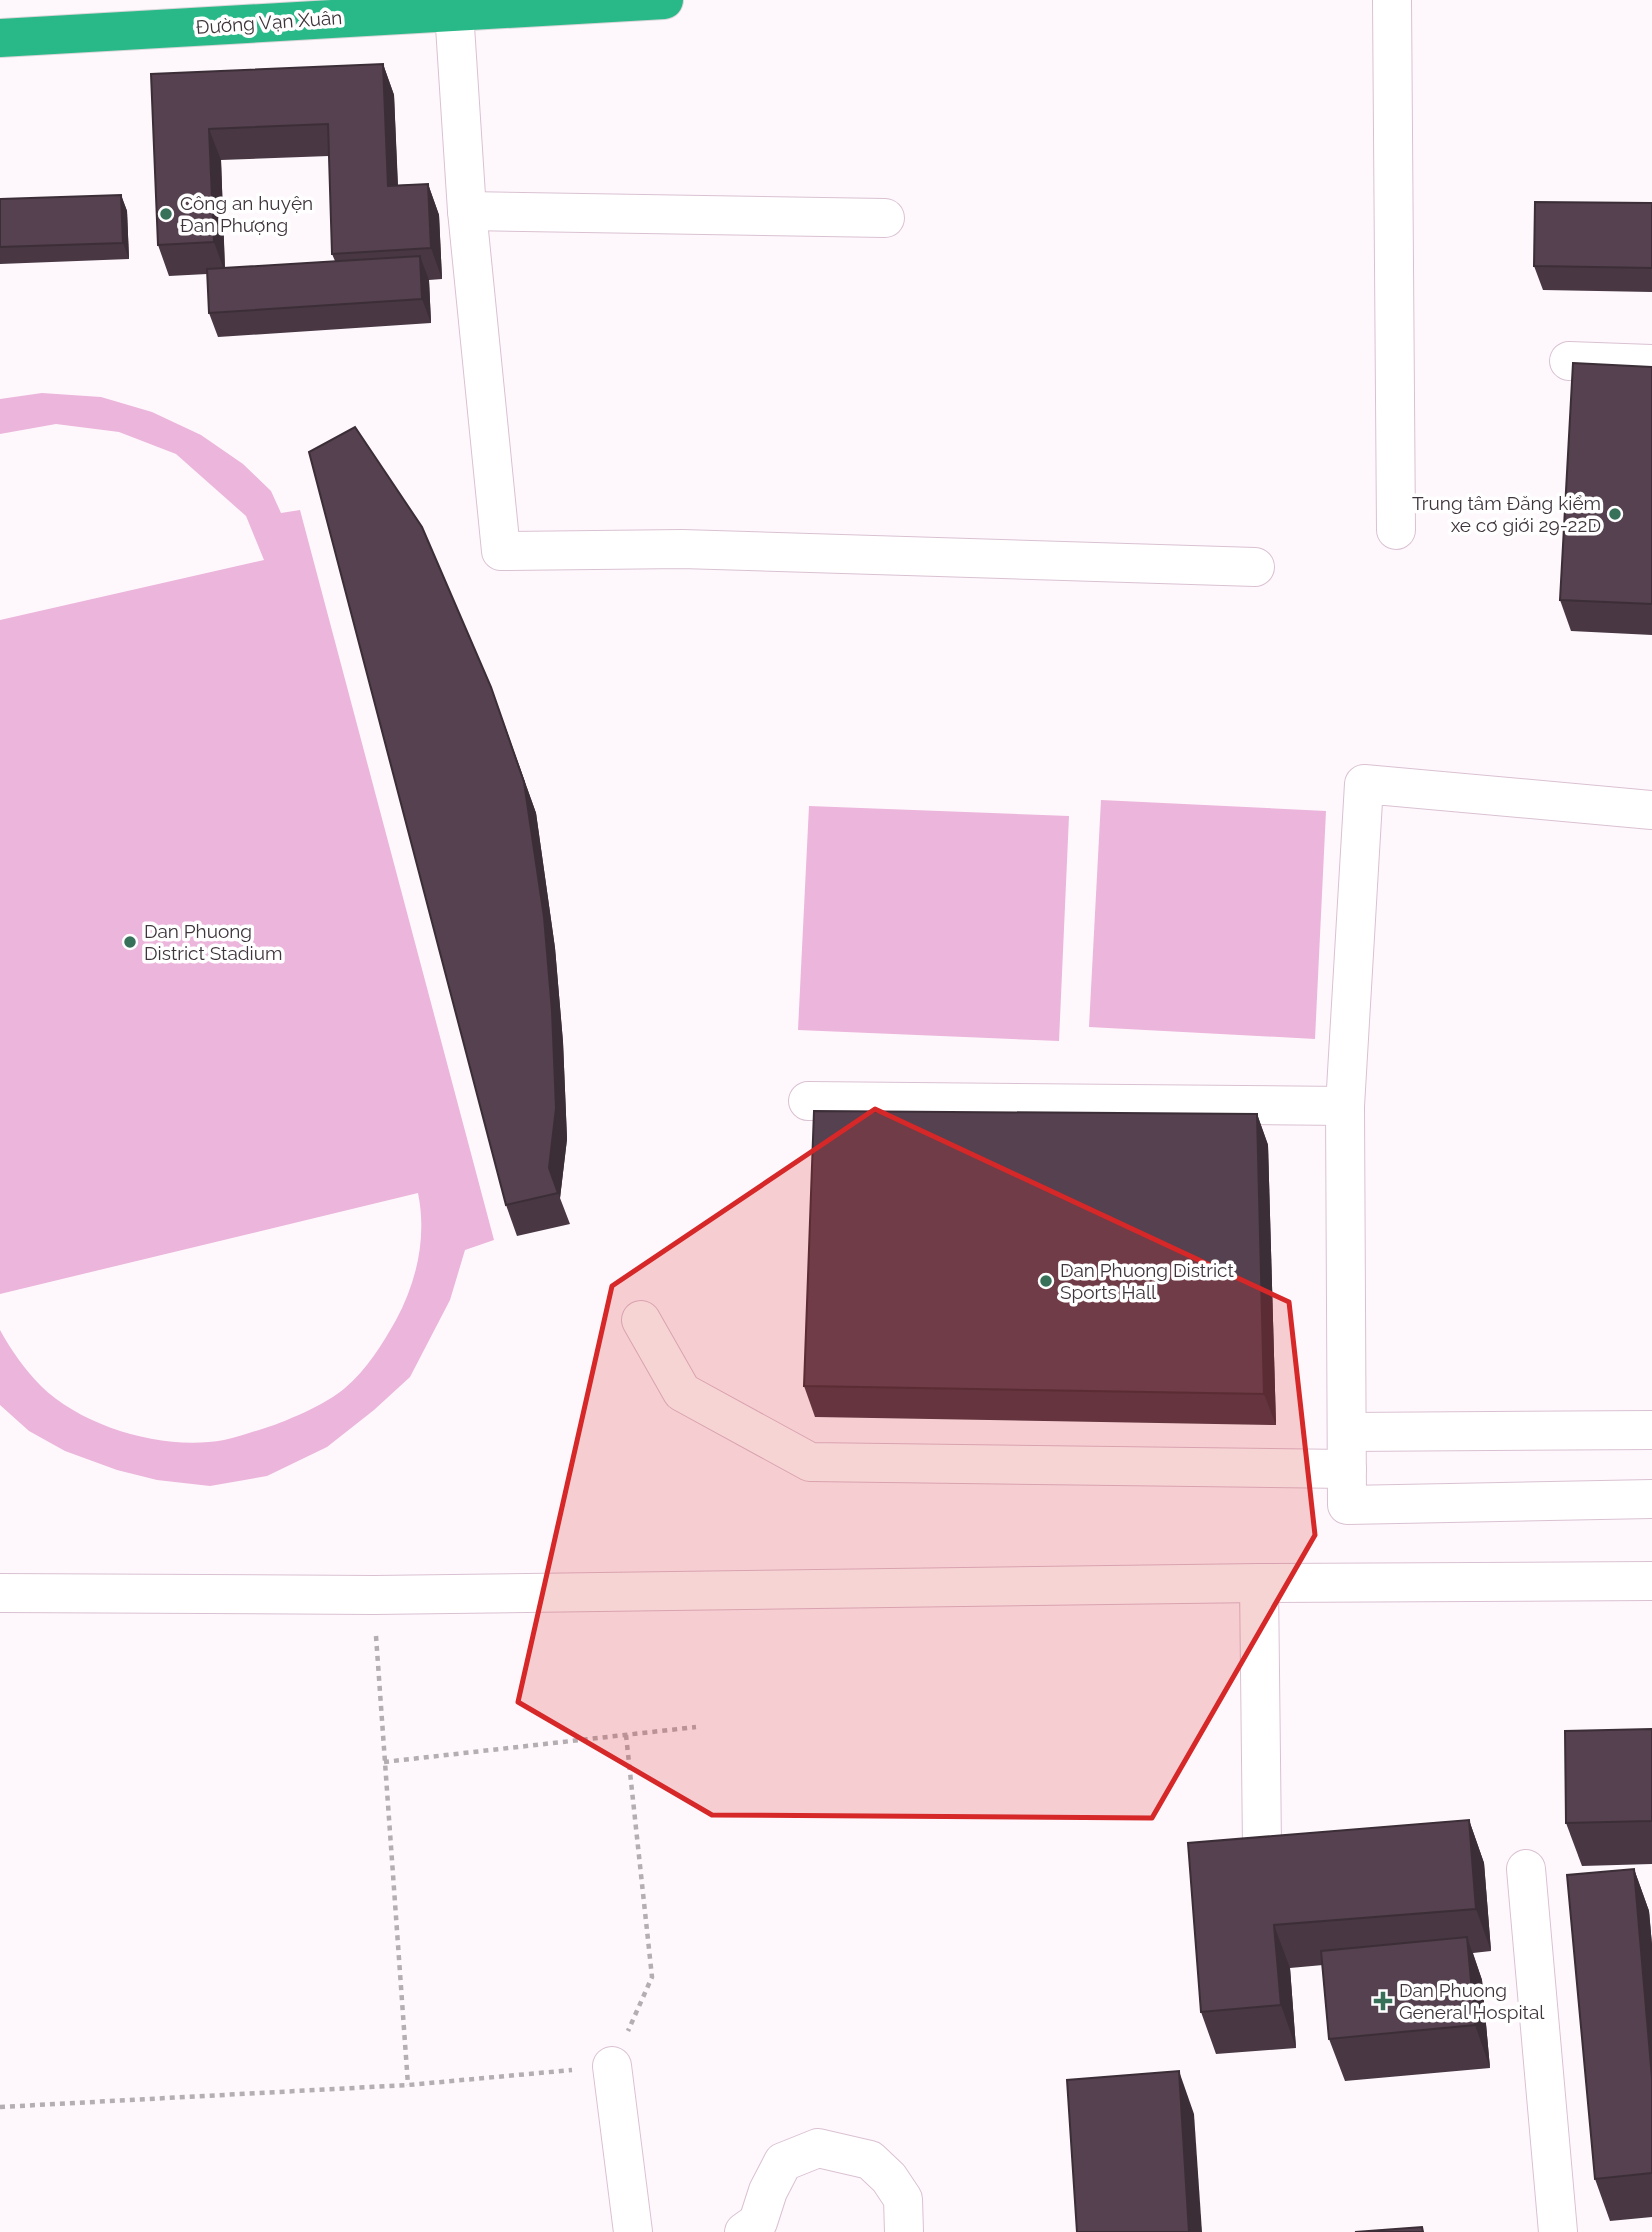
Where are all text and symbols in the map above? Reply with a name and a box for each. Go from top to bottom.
street label: Đường Vạn Xuân [195,6,343,38]
place label: Công an huyện Đan Phượng [180,192,313,236]
marker: Công an huyện Đan Phượng [158,206,174,222]
place label: Trung tâm Đăng kiểm xe cơ giới 29-22D [1412,492,1601,536]
marker: Trung tâm Đăng kiểm xe cơ giới 29-22D [1607,506,1623,522]
place label: Dan Phuong District Stadium [144,920,283,964]
marker: Dan Phuong District Stadium [122,934,138,950]
place label: Dan Phuong District Sports Hall [1060,1259,1234,1303]
marker: Dan Phuong District Sports Hall [1038,1273,1054,1289]
place label: Dan Phuong General Hospital [1399,1979,1545,2023]
marker: Dan Phuong General Hospital [1373,1991,1393,2011]

